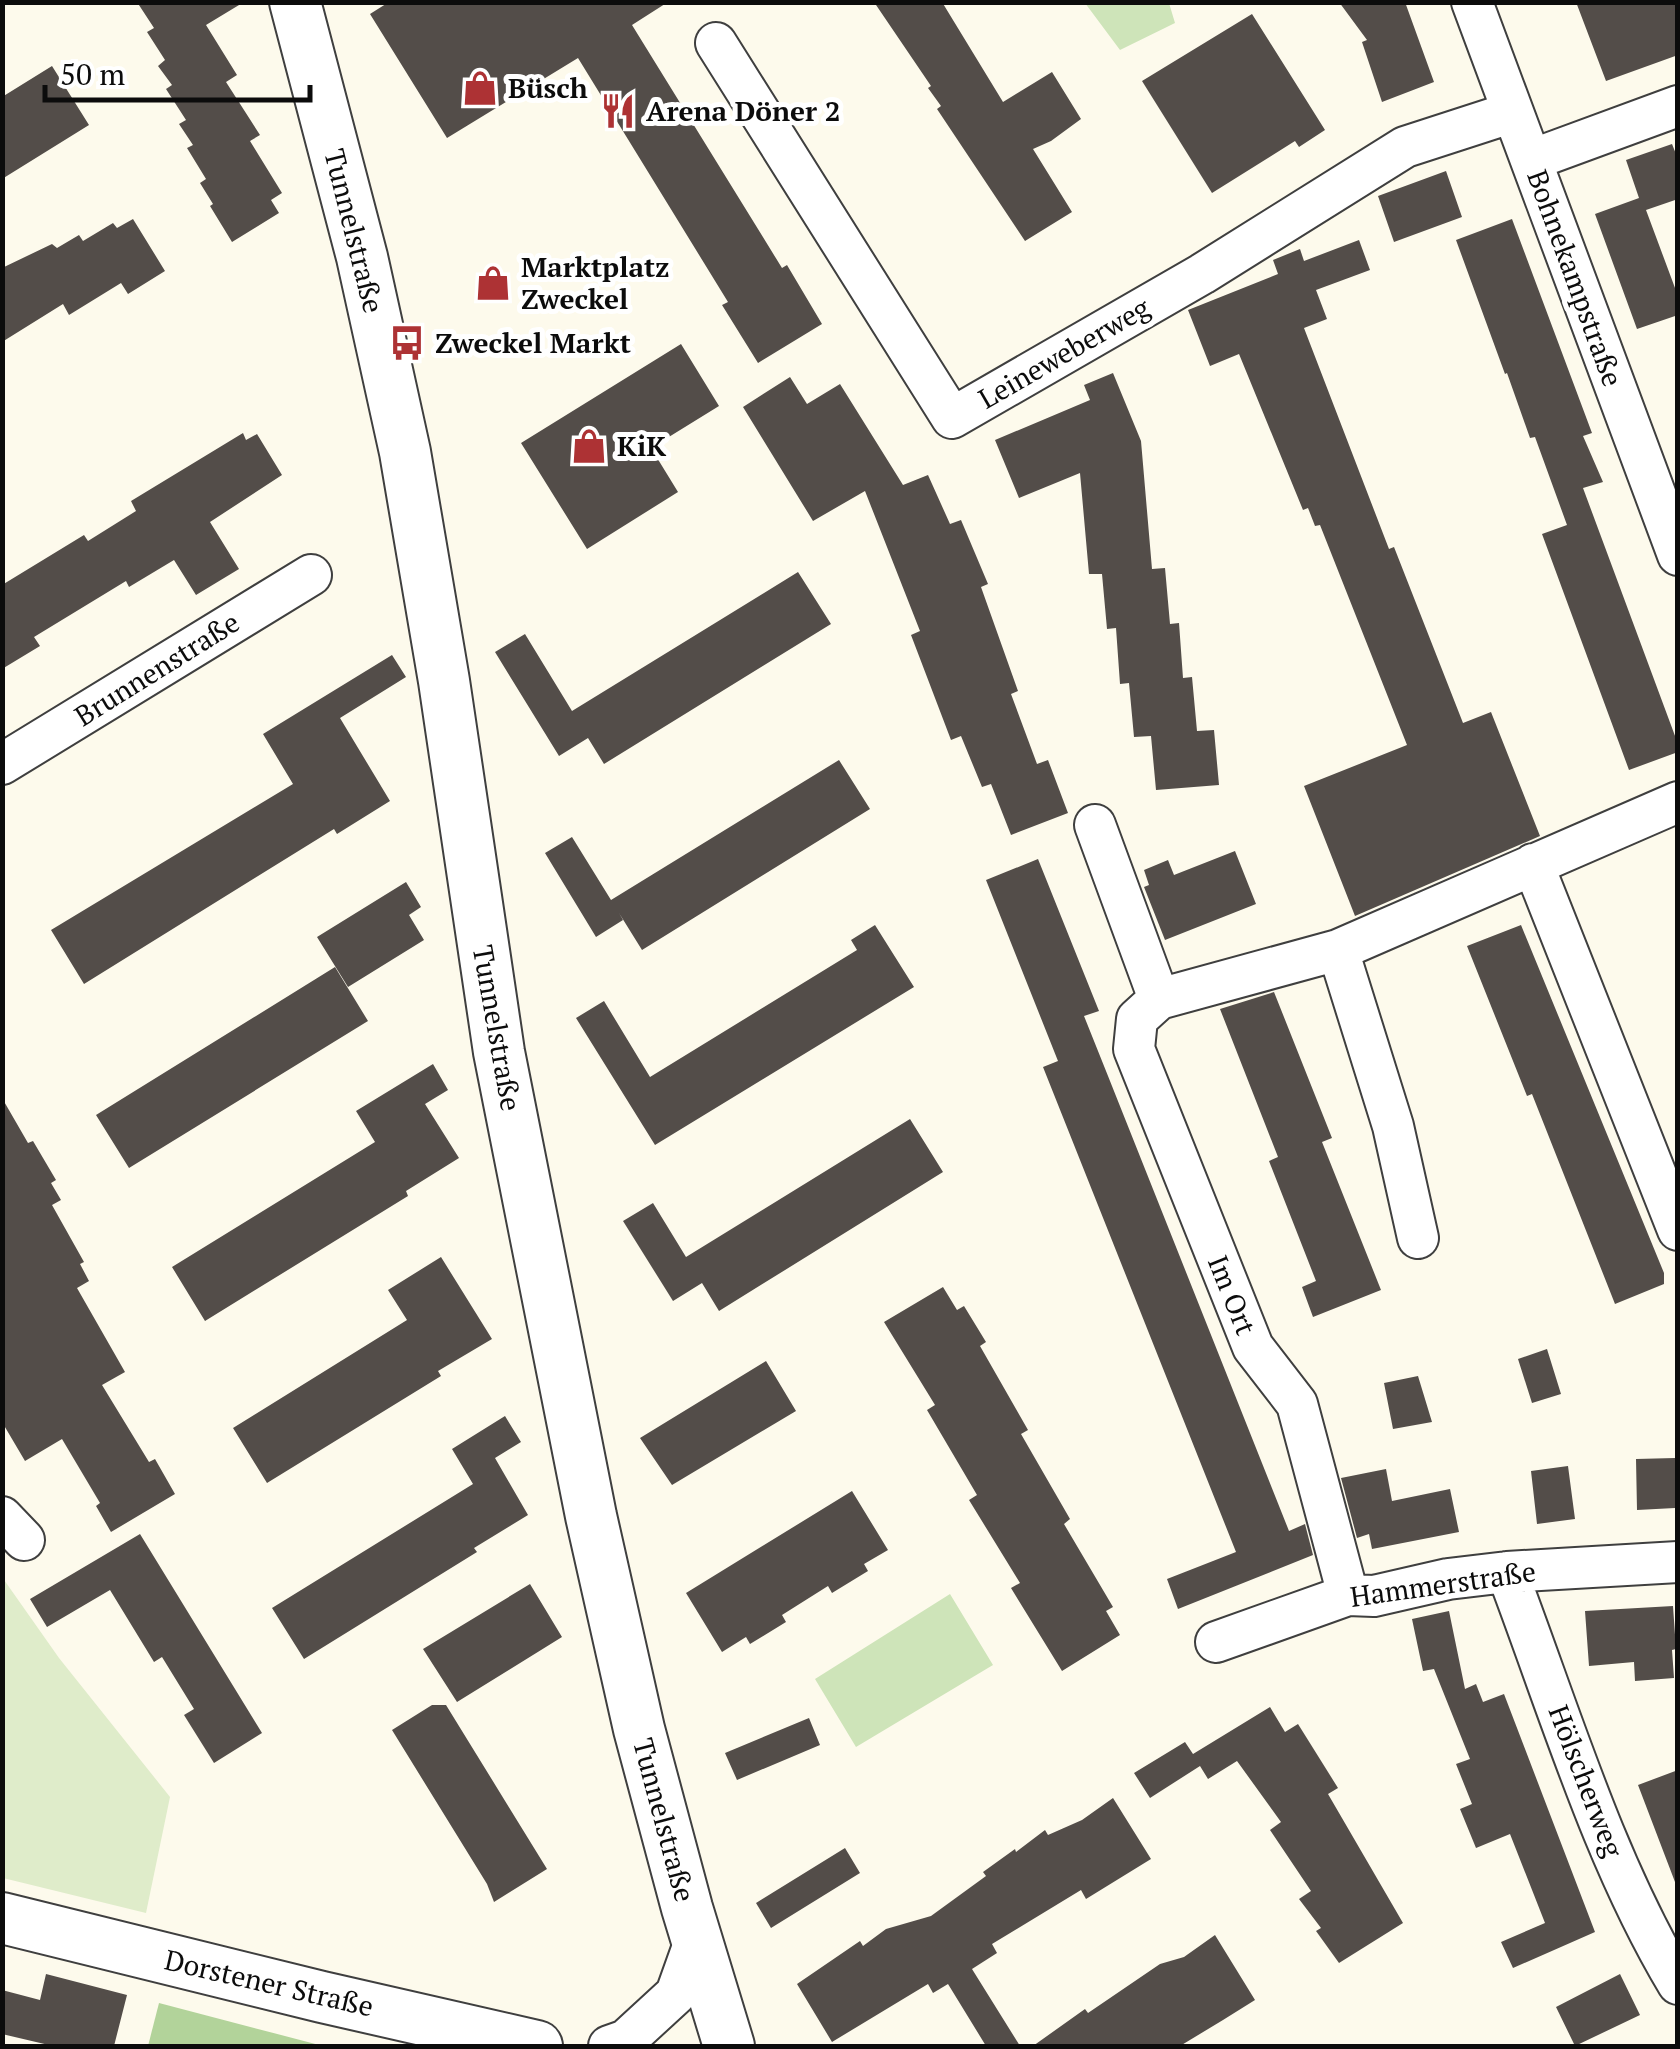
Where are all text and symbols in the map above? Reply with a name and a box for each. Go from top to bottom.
scale bar [45,40,310,102]
text: 50 m [60,54,125,94]
shop icon: Büsch [461,69,499,107]
place label: Büsch [508,69,588,106]
restaurant icon: Arena Döner 2 [599,92,637,130]
place label: Arena Döner 2 [646,92,840,129]
street label: Tunnelstraße [316,145,393,317]
street label: Bohnekampstraße [1519,164,1632,391]
place label: Marktplatz Zweckel [521,248,670,317]
shop icon: Marktplatz Zweckel [474,264,512,302]
street label: Leineweberweg [971,288,1157,417]
bus stop icon: Zweckel Markt [388,324,426,362]
place label: Zweckel Markt [435,324,631,361]
shop icon: KiK [570,427,608,465]
place label: KiK [617,427,666,464]
street label: Brunnenstraße [67,603,246,734]
street label: Tunnelstraße [465,942,530,1114]
street label: Im Ort [1200,1250,1265,1341]
street label: Hammerstraße [1348,1552,1538,1615]
street label: Hölscherweg [1541,1700,1633,1863]
street label: Tunnelstraße [625,1734,704,1906]
street label: Dorstener Straße [161,1941,377,2025]

